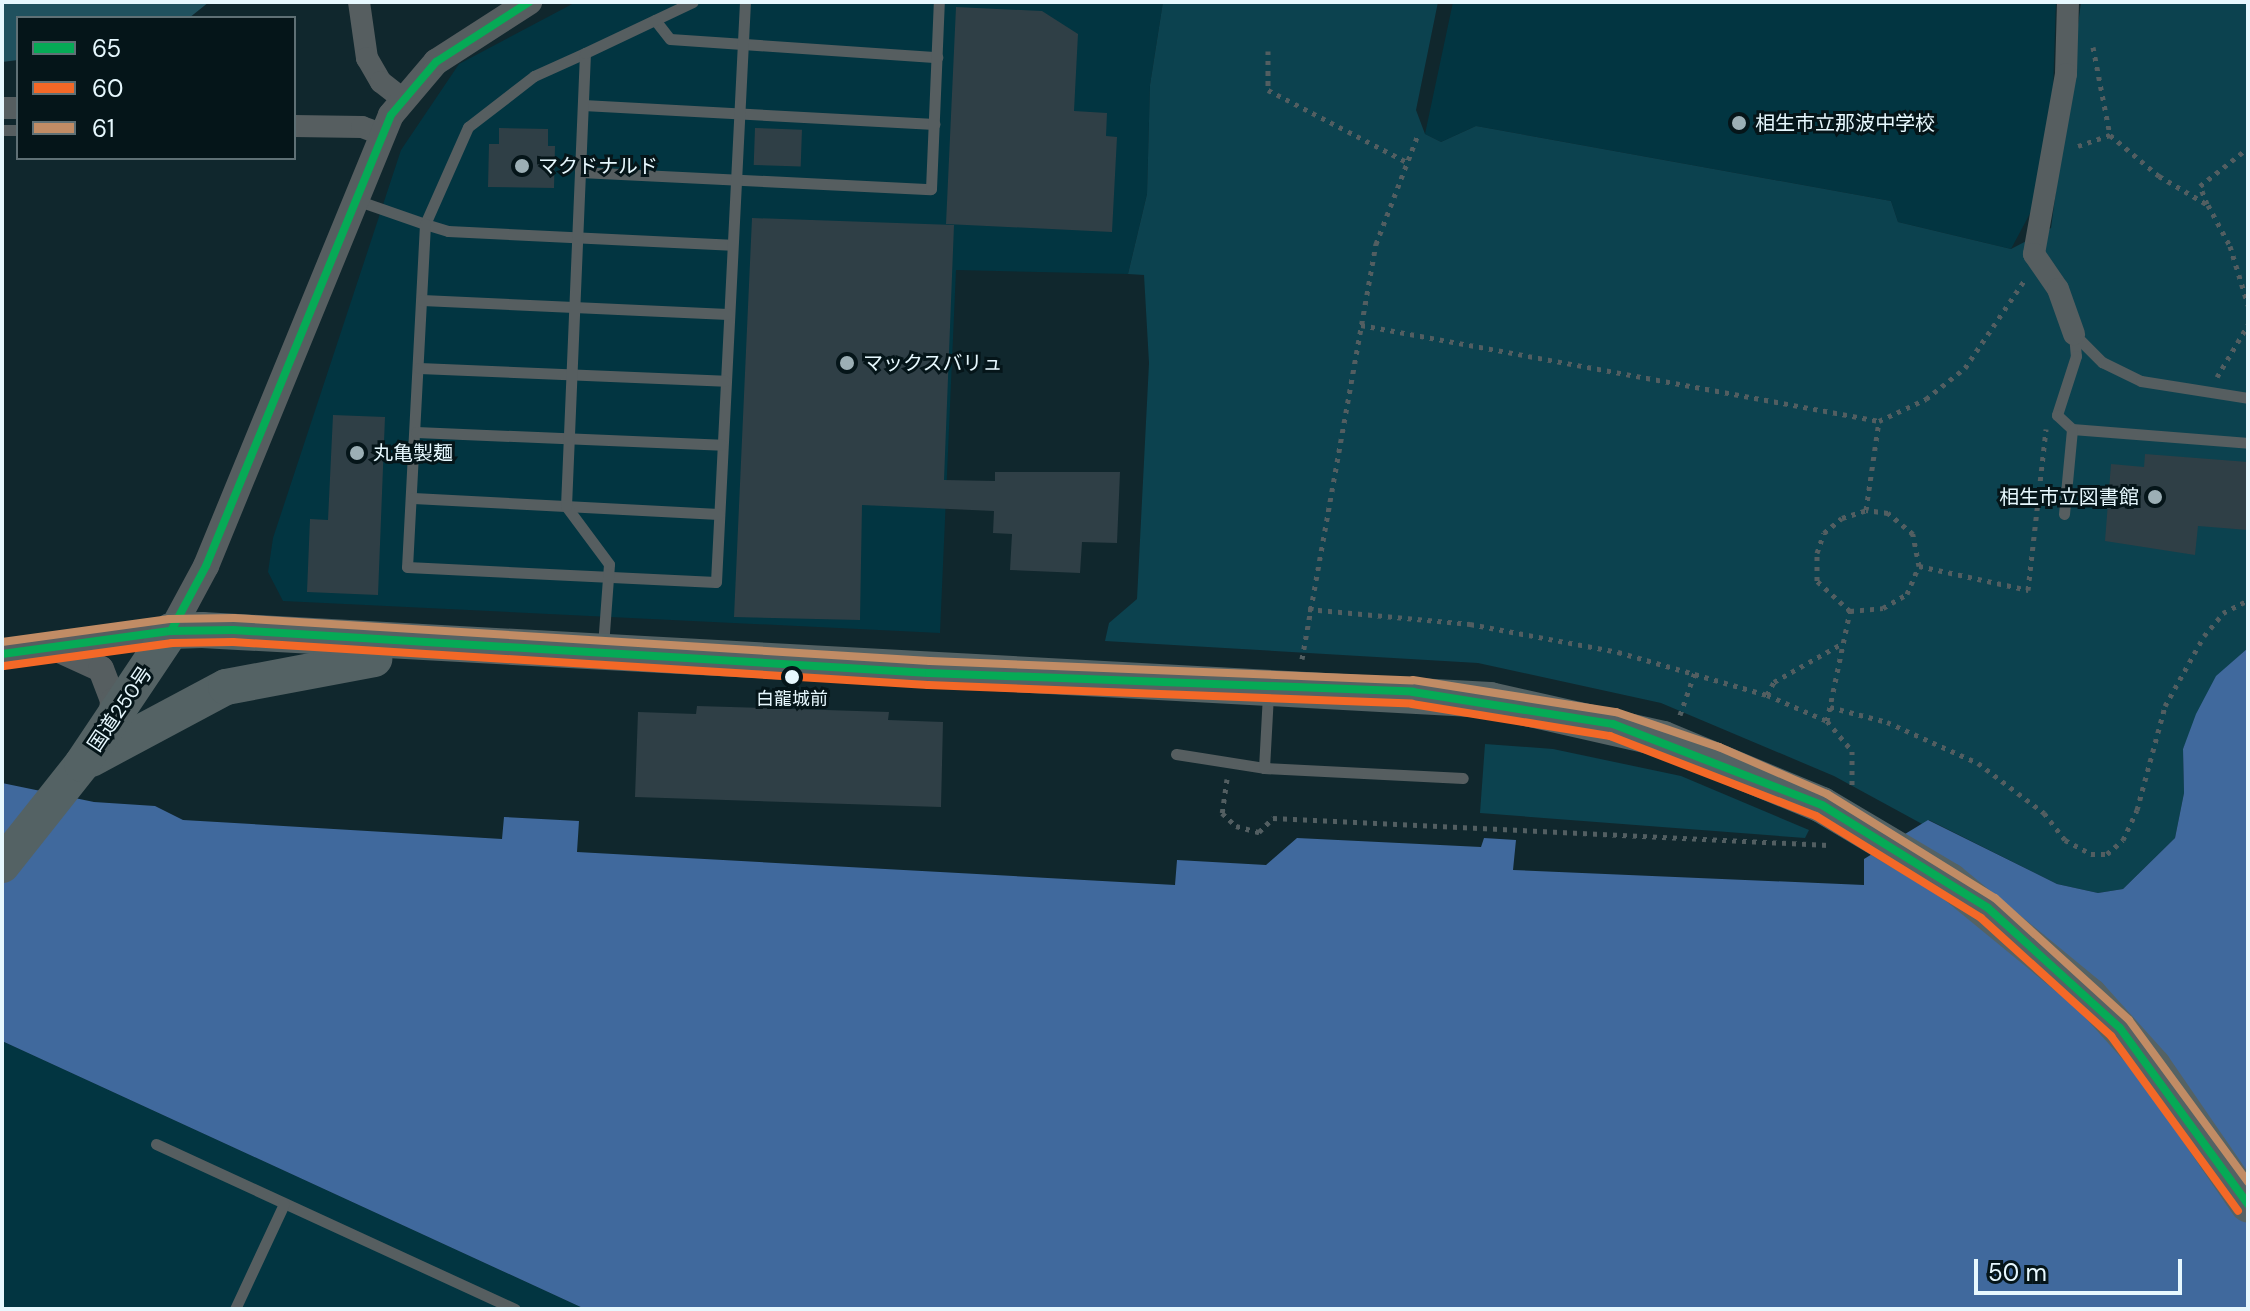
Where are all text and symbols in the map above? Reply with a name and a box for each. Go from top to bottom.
legend [16,16,296,160]
text: 65 [92,33,121,64]
text: 60 [92,73,124,104]
place label: 相生市立那波中学校 [1755,111,1935,135]
text: 61 [92,113,115,144]
marker: 相生市立那波中学校 [1730,114,1748,132]
place label: マクドナルド [538,154,658,178]
marker: マクドナルド [513,157,531,175]
place label: マックスバリュ [863,351,1003,375]
marker: マックスバリュ [838,354,856,372]
place label: 丸亀製麺 [373,441,453,465]
marker: 丸亀製麺 [348,444,366,462]
place label: 相生市立図書館 [1999,485,2139,509]
marker: 相生市立図書館 [2146,488,2164,506]
street label: 国道250号 [83,662,157,756]
marker: 白龍城前 [784,669,800,685]
place label: 白龍城前 [756,688,828,710]
scale bar [1978,1243,2186,1293]
text: 50 m [1988,1257,2047,1288]

